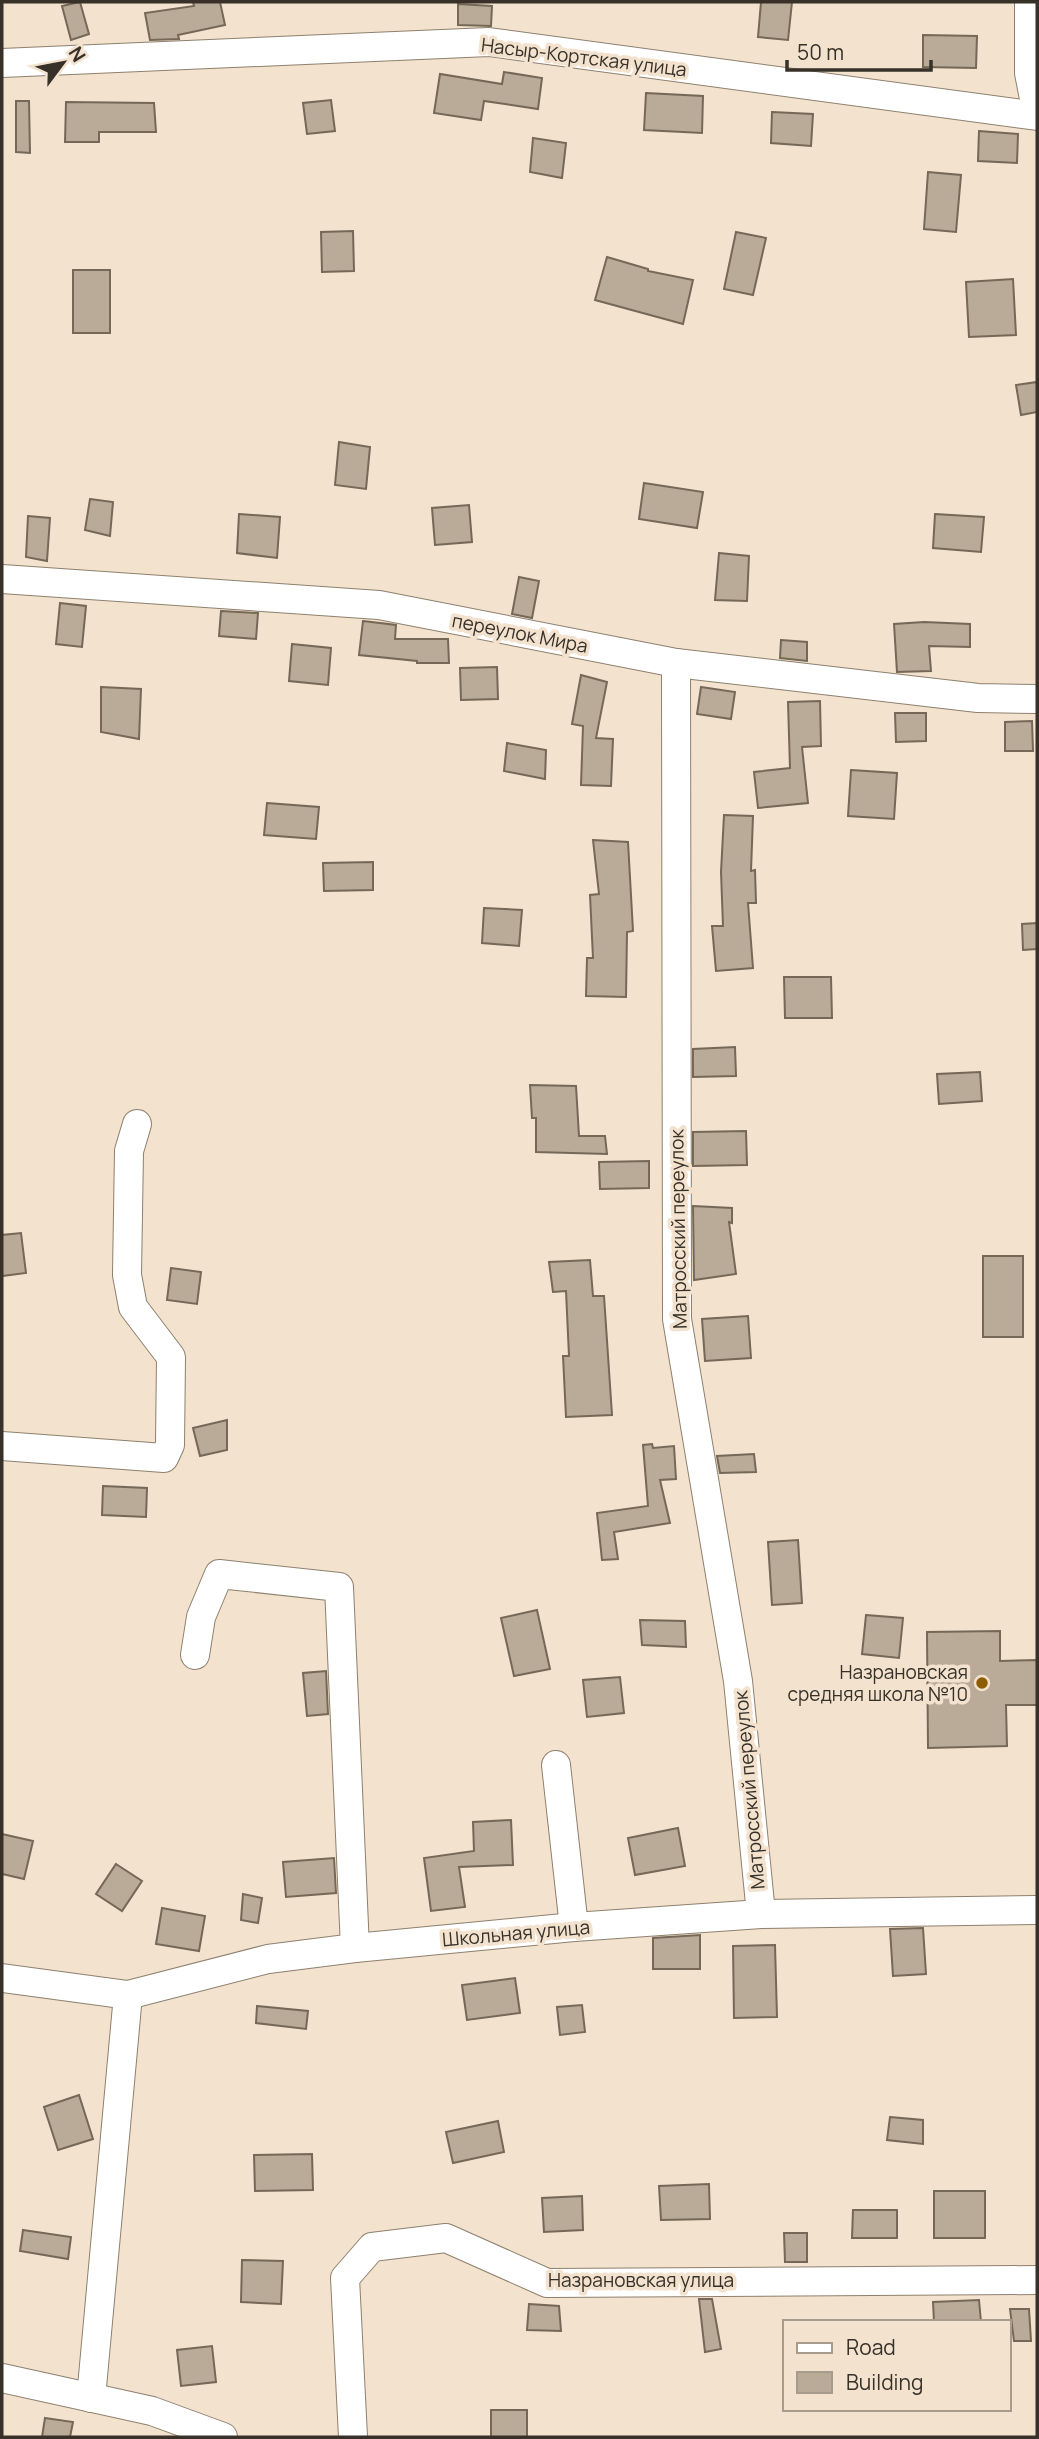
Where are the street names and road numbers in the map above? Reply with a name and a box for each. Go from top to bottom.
street label: Насыр-Кортская улица [480,31,688,83]
street label: переулок Мира [450,607,590,659]
street label: Матросский переулок [663,1128,693,1329]
street label: Матросский переулок [727,1689,771,1891]
street label: Школьная улица [441,1914,591,1952]
street label: Назрановская улица [548,2267,734,2293]

